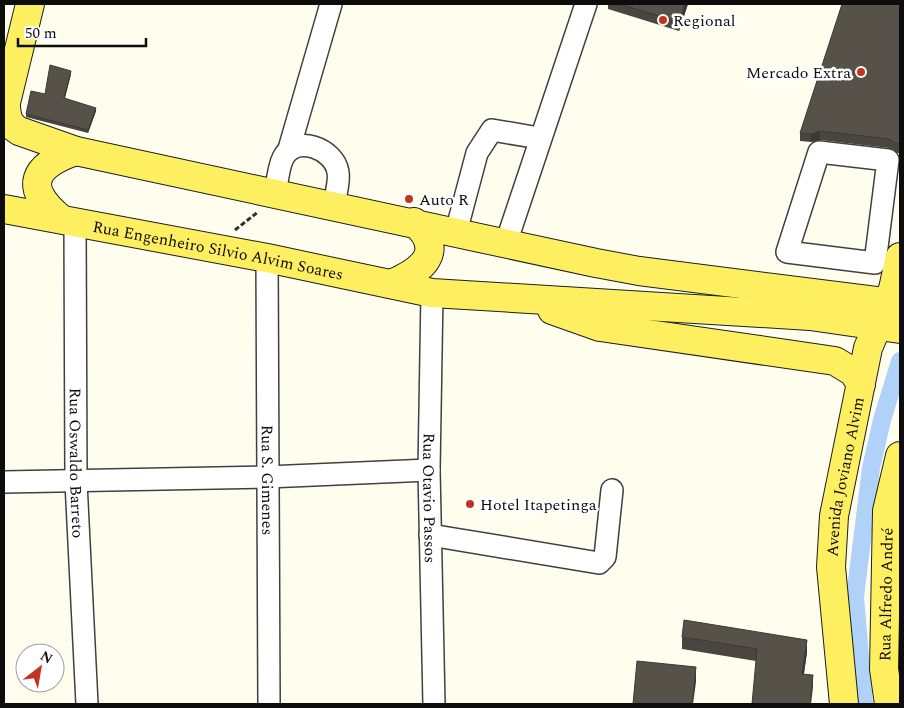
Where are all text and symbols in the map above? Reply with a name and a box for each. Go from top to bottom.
place label: Regional [673,9,735,33]
marker: Regional [657,14,669,26]
scale bar [18,15,145,47]
text: 50 m [25,22,57,45]
place label: Mercado Extra [746,61,851,85]
marker: Mercado Extra [855,66,867,78]
place label: Auto R [419,188,469,212]
marker: Auto R [403,193,415,205]
street label: Rua Engenheiro Silvio Alvim Soares [91,215,345,287]
street label: Rua Oswaldo Barreto [63,388,90,539]
street label: Avenida Joviano Alvim [821,395,871,557]
street label: Rua S. Gimenes [255,425,279,535]
street label: Rua Otavio Passos [416,433,442,563]
place label: Hotel Itapetinga [480,493,597,517]
marker: Hotel Itapetinga [464,498,476,510]
street label: Rua Alfredo André [873,527,900,661]
north arrow [15,643,65,693]
text: N [36,645,57,669]

